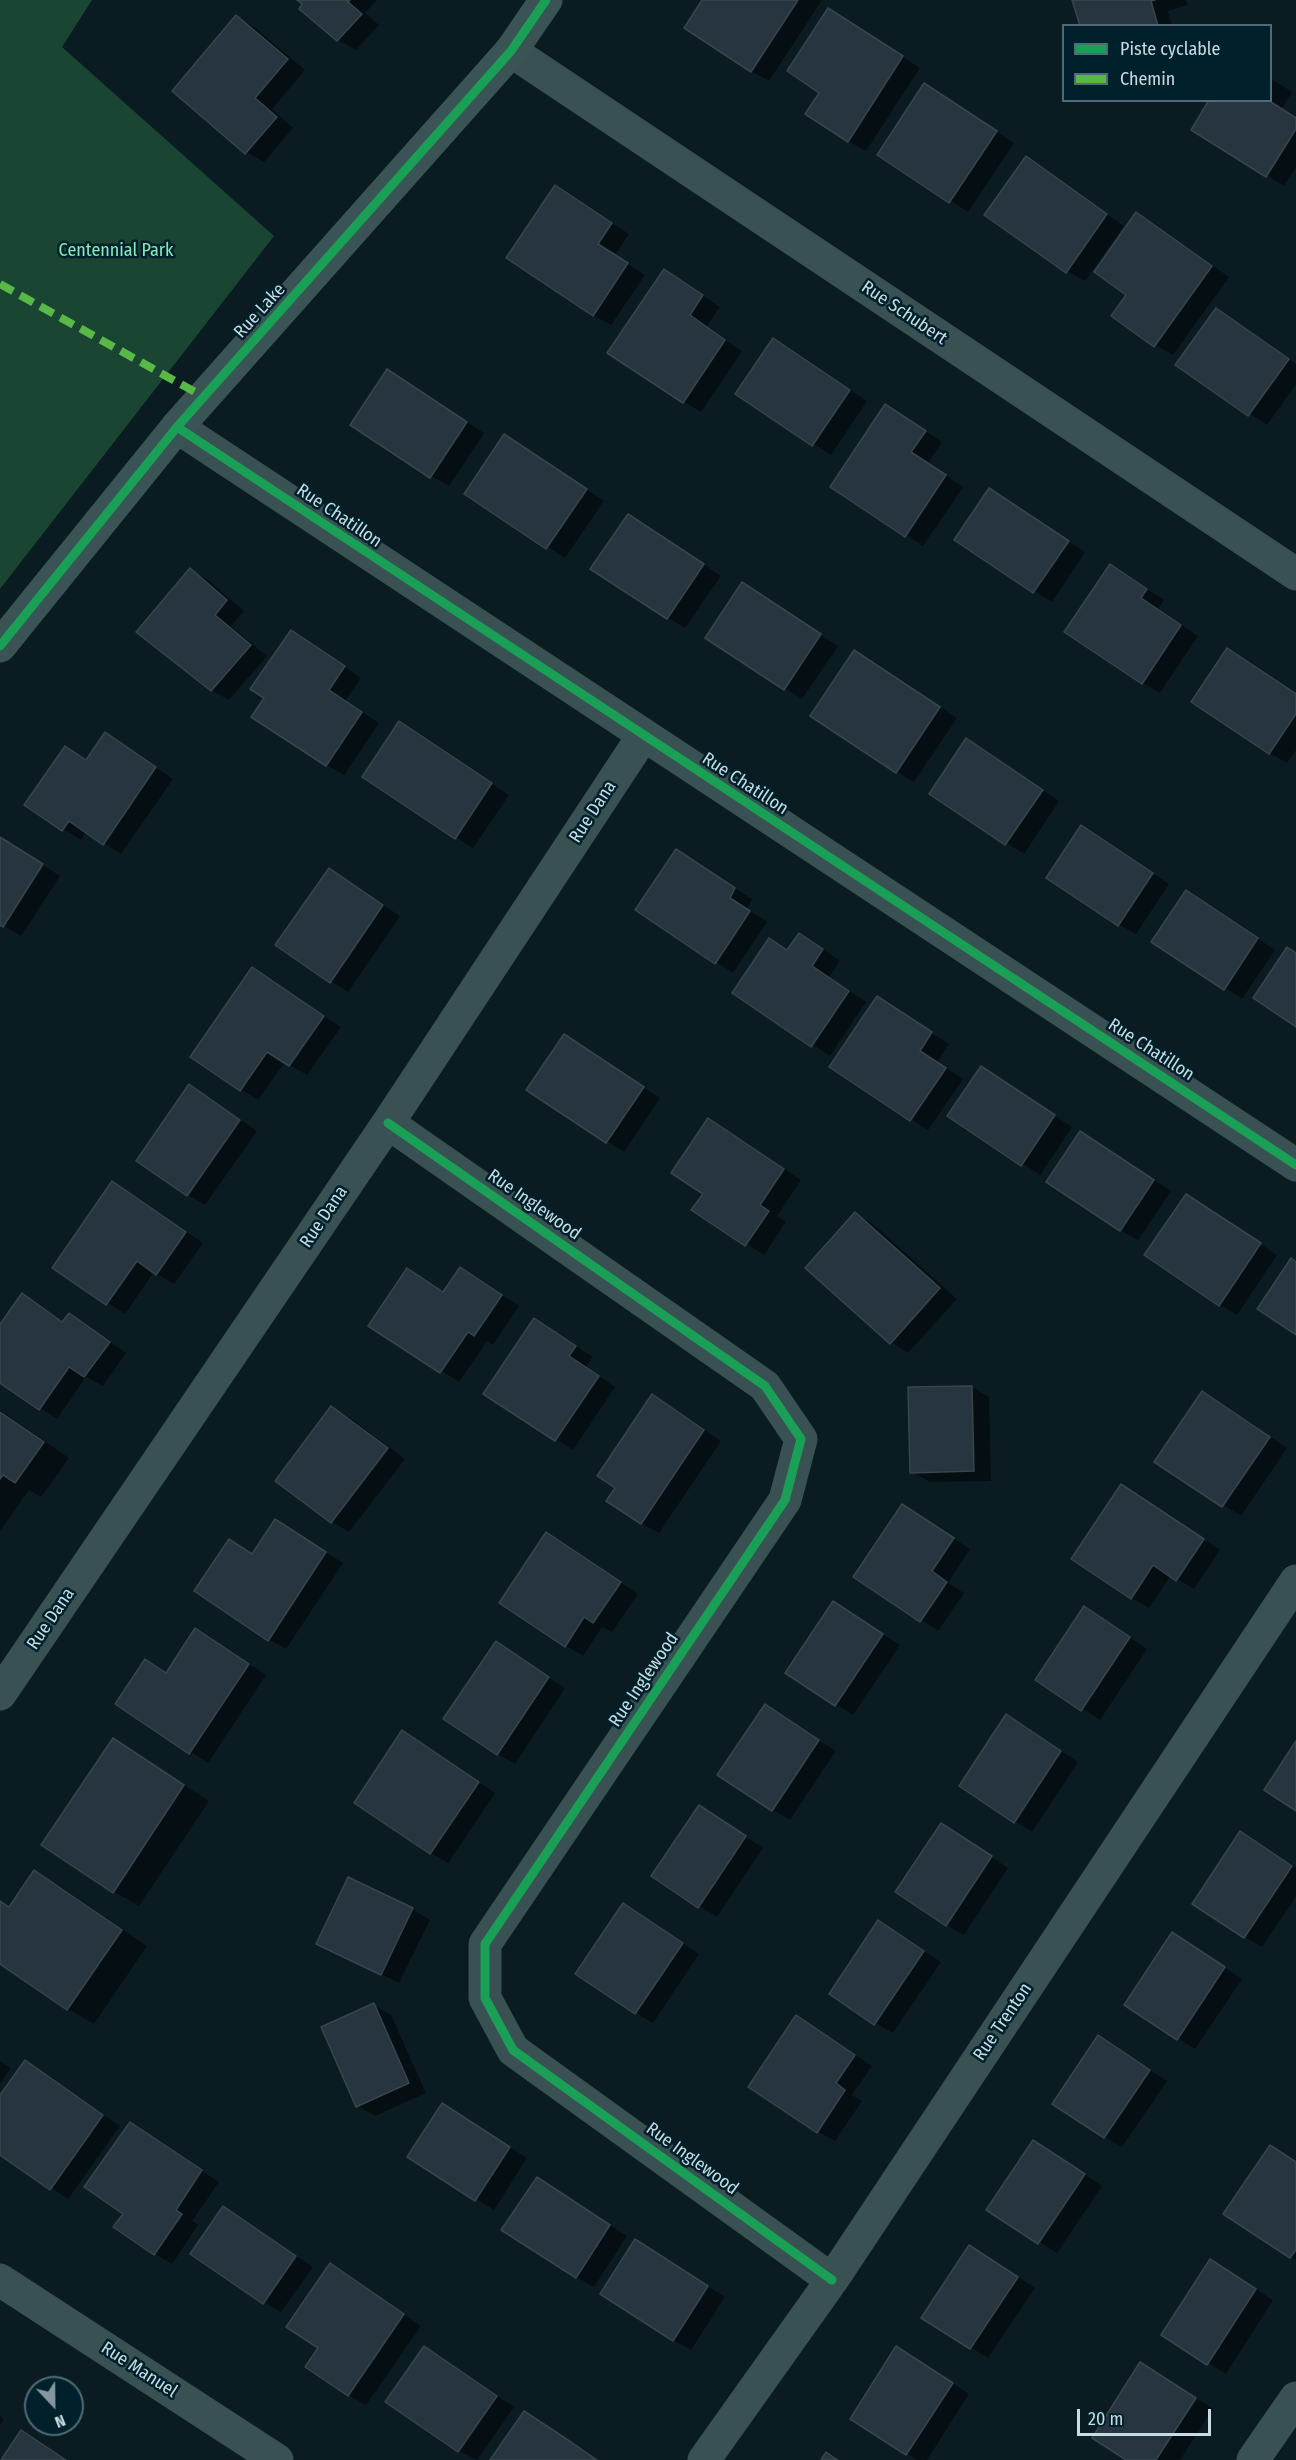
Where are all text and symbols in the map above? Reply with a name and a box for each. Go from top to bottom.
legend [1062,24,1272,102]
text: Piste cyclable [1120,38,1220,60]
text: Chemin [1120,68,1175,90]
park label: Centennial Park [59,240,173,262]
street label: Rue Schubert [857,277,951,349]
street label: Rue Lake [230,279,290,343]
street label: Rue Chatillon [292,480,386,552]
street label: Rue Chatillon [698,748,792,820]
street label: Rue Dana [565,777,621,847]
street label: Rue Chatillon [1104,1014,1198,1086]
street label: Rue Inglewood [483,1165,585,1245]
street label: Rue Dana [296,1182,352,1252]
street label: Rue Dana [23,1584,79,1654]
street label: Rue Inglewood [605,1629,683,1731]
street label: Rue Trenton [969,1979,1037,2065]
street label: Rue Inglewood [642,2118,742,2200]
street label: Rue Manuel [97,2337,181,2403]
north arrow [24,2376,84,2436]
scale bar [1080,2397,1214,2435]
text: 20 m [1088,2408,1123,2430]
text: N [52,2411,68,2432]

